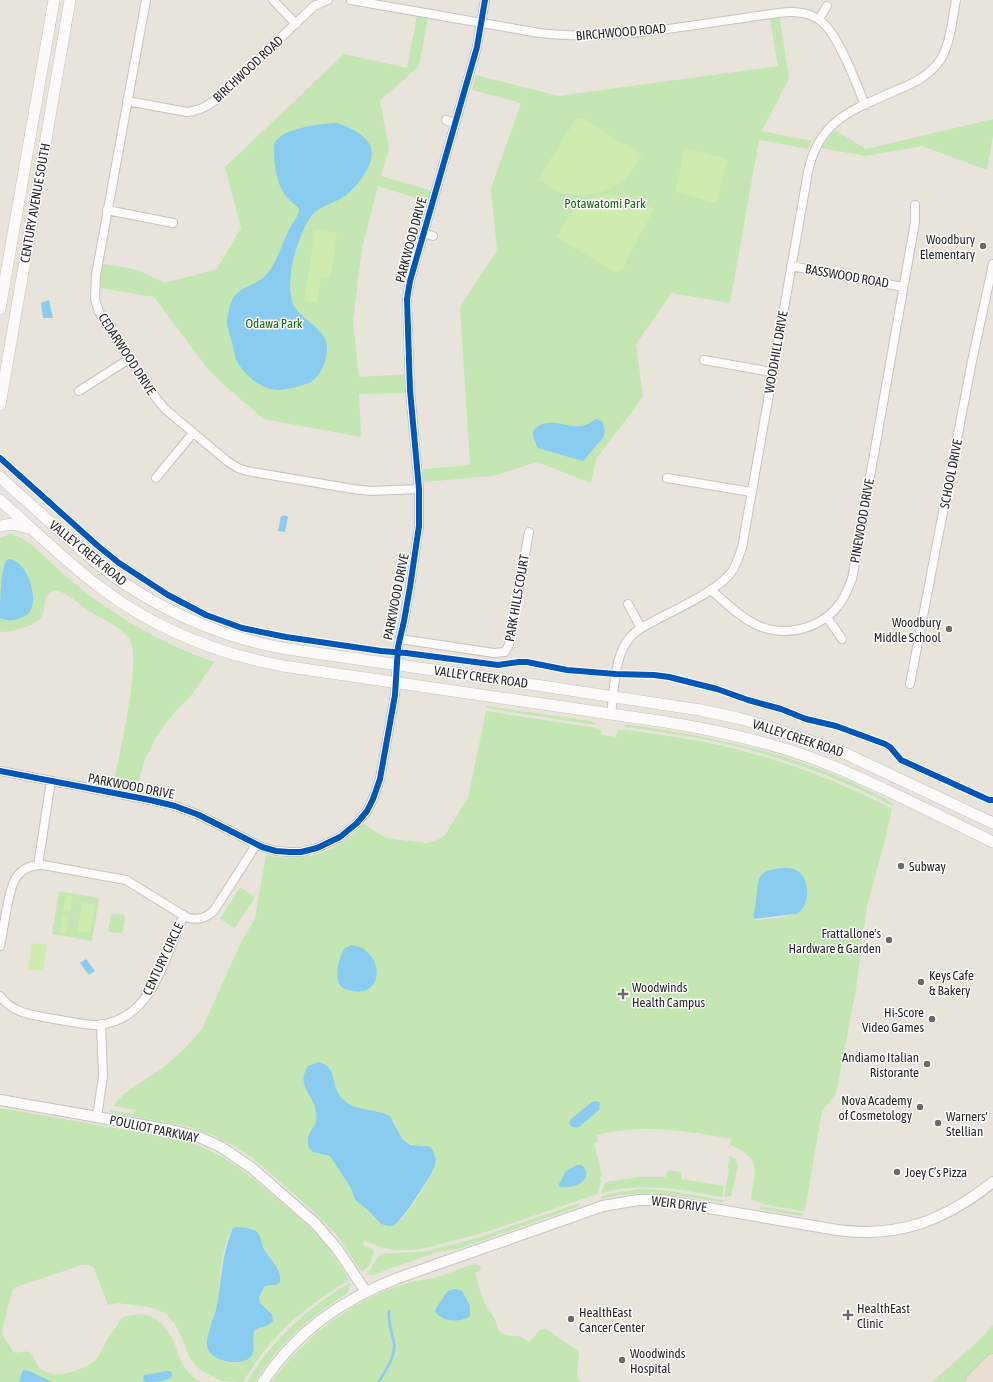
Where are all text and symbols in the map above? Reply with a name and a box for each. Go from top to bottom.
street label: BIRCHWOOD ROAD [575,21,667,43]
street label: BIRCHWOOD ROAD [210,33,286,105]
street label: CENTURY AVENUE SOUTH [17,142,53,264]
street label: PARKWOOD DRIVE [392,195,430,284]
park label: Potawatomi Park [564,196,646,211]
place label: Woodbury Elementary [920,232,976,262]
marker: Woodbury Elementary [978,241,988,251]
street label: BASSWOOD ROAD [804,261,890,291]
street label: WOODHILL DRIVE [761,309,791,394]
street label: CEDARWOOD DRIVE [95,311,159,398]
park label: Odawa Park [246,316,303,331]
street label: SCHOOL DRIVE [937,438,965,510]
street label: PINEWOOD DRIVE [847,477,877,564]
street label: VALLEY CREEK ROAD [46,517,130,589]
street label: PARKWOOD DRIVE [380,552,412,641]
street label: PARK HILLS COURT [502,553,532,643]
place label: Woodbury Middle School [874,615,942,645]
marker: Woodbury Middle School [944,624,954,634]
street label: VALLEY CREEK ROAD [433,663,529,691]
street label: VALLEY CREEK ROAD [751,716,845,760]
street label: PARKWOOD DRIVE [87,770,176,802]
place label: Subway [909,859,946,874]
marker: Subway [896,861,906,871]
street label: CENTURY CIRCLE [140,920,187,998]
place label: Frattallone's Hardware & Garden [789,926,881,956]
marker: Frattallone's Hardware & Garden [884,935,894,945]
place label: Keys Cafe & Bakery [929,968,974,998]
marker: Keys Cafe & Bakery [916,977,926,987]
place label: Woodwinds Health Campus [632,980,705,1010]
marker: Woodwinds Health Campus [617,988,629,1000]
place label: Hi-Score Video Games [862,1005,924,1035]
marker: Hi-Score Video Games [927,1014,937,1024]
place label: Andiamo Italian Ristorante [842,1050,919,1080]
marker: Andiamo Italian Ristorante [922,1059,932,1069]
place label: Nova Academy of Cosmetology [839,1093,913,1123]
marker: Nova Academy of Cosmetology [915,1102,925,1112]
place label: Warners' Stellian [946,1109,988,1139]
street label: POULIOT PARKWAY [108,1112,200,1146]
marker: Warners' Stellian [933,1118,943,1128]
place label: Joey C’s Pizza [905,1165,967,1180]
marker: Joey C’s Pizza [892,1167,902,1177]
street label: WEIR DRIVE [651,1193,708,1215]
place label: HealthEast Clinic [857,1301,910,1331]
place label: HealthEast Cancer Center [579,1305,645,1335]
marker: HealthEast Clinic [842,1309,854,1321]
marker: HealthEast Cancer Center [566,1314,576,1324]
place label: Woodwinds Hospital [630,1346,686,1376]
marker: Woodwinds Hospital [617,1355,627,1365]

